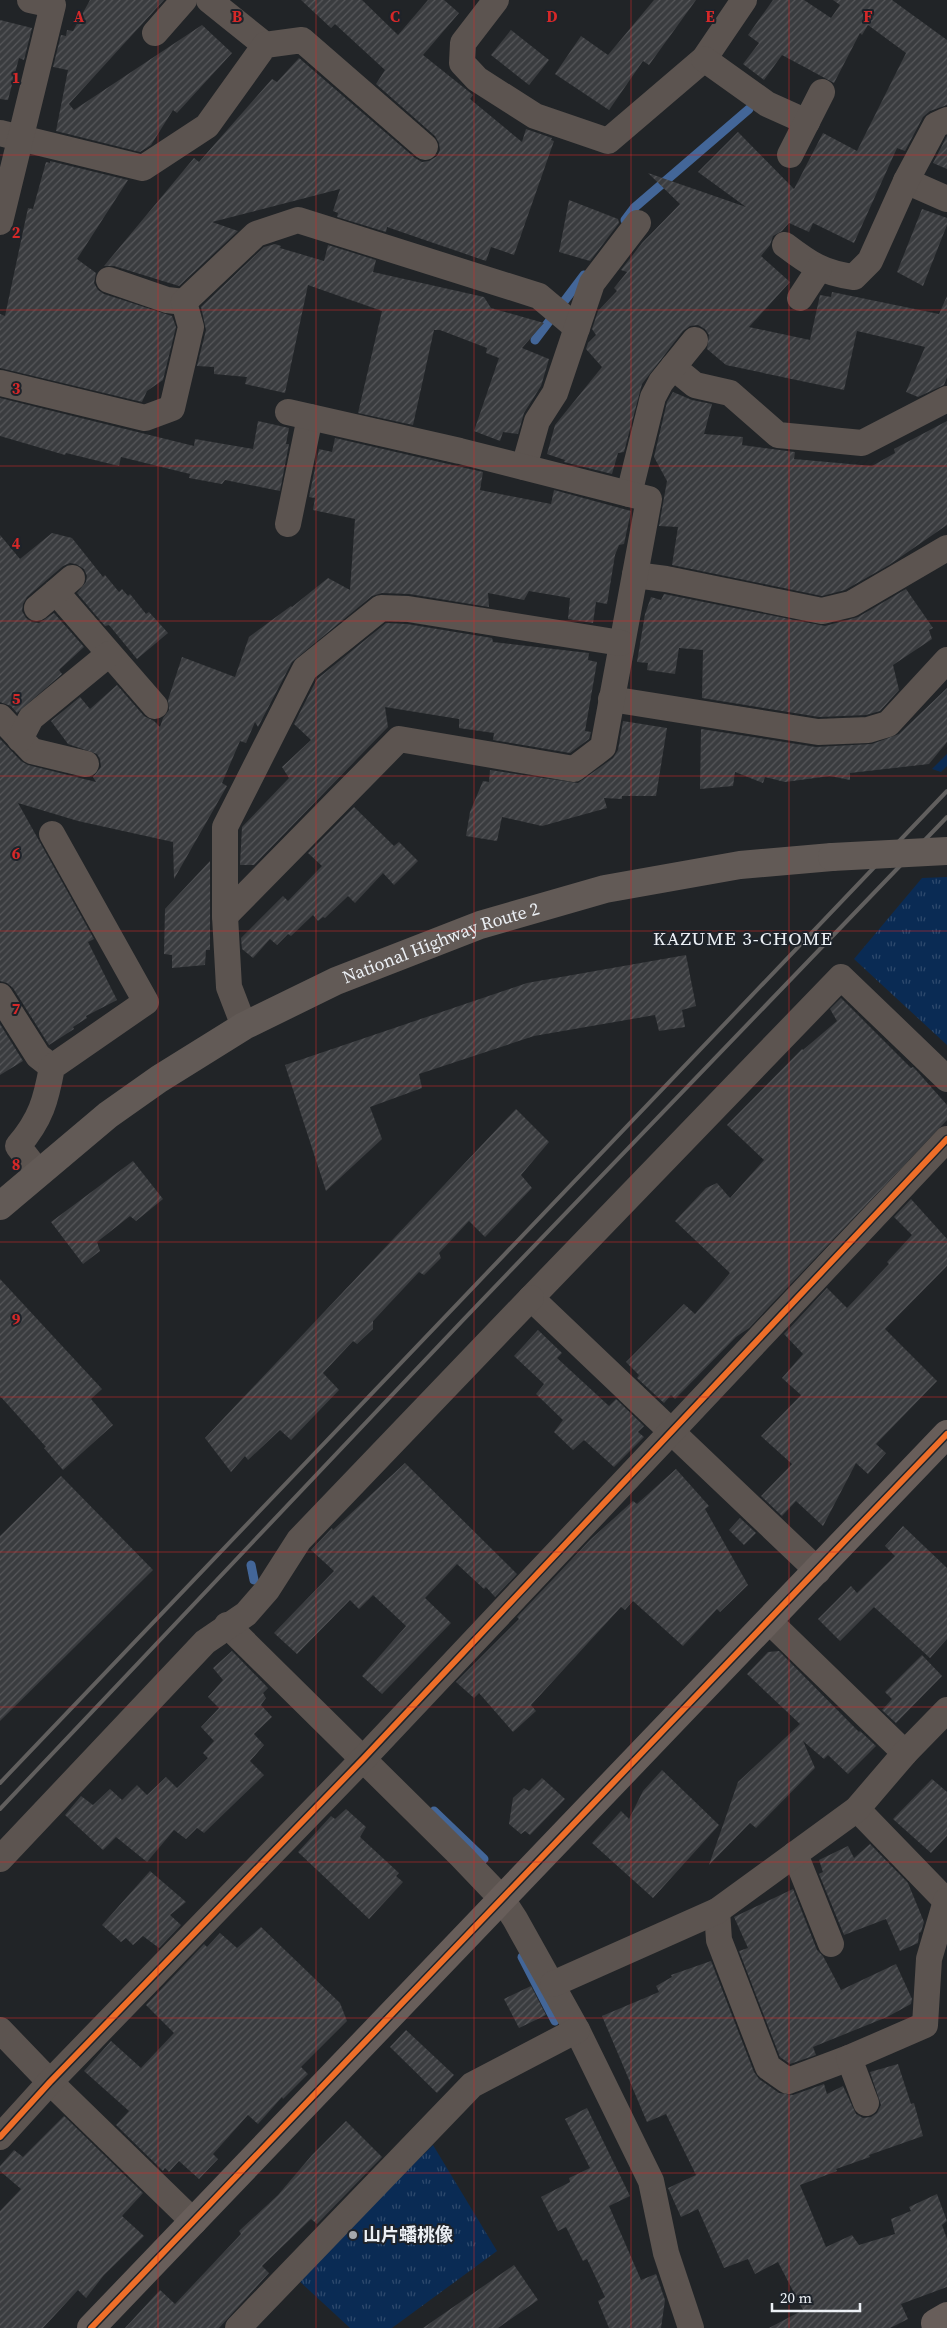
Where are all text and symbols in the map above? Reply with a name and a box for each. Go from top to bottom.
text: A [74,5,85,27]
text: B [232,5,243,27]
text: C [390,5,400,27]
text: D [546,5,558,27]
text: E [705,5,715,27]
text: F [863,5,873,27]
text: 1 [12,66,20,88]
text: 2 [12,221,21,243]
text: 3 [12,377,21,399]
text: 4 [12,532,21,554]
text: 5 [12,687,21,709]
text: 6 [12,842,21,864]
street label: National Highway Route 2 [339,896,542,989]
district label: KAZUME 3-CHOME [653,925,833,951]
text: 7 [12,997,21,1019]
text: 8 [12,1153,20,1175]
text: 9 [12,1308,21,1330]
place label: 山片蟠桃像 [363,2222,453,2247]
marker: 山片蟠桃像 [347,2229,359,2241]
scale bar [772,2280,860,2312]
text: 20 m [780,2287,812,2308]

